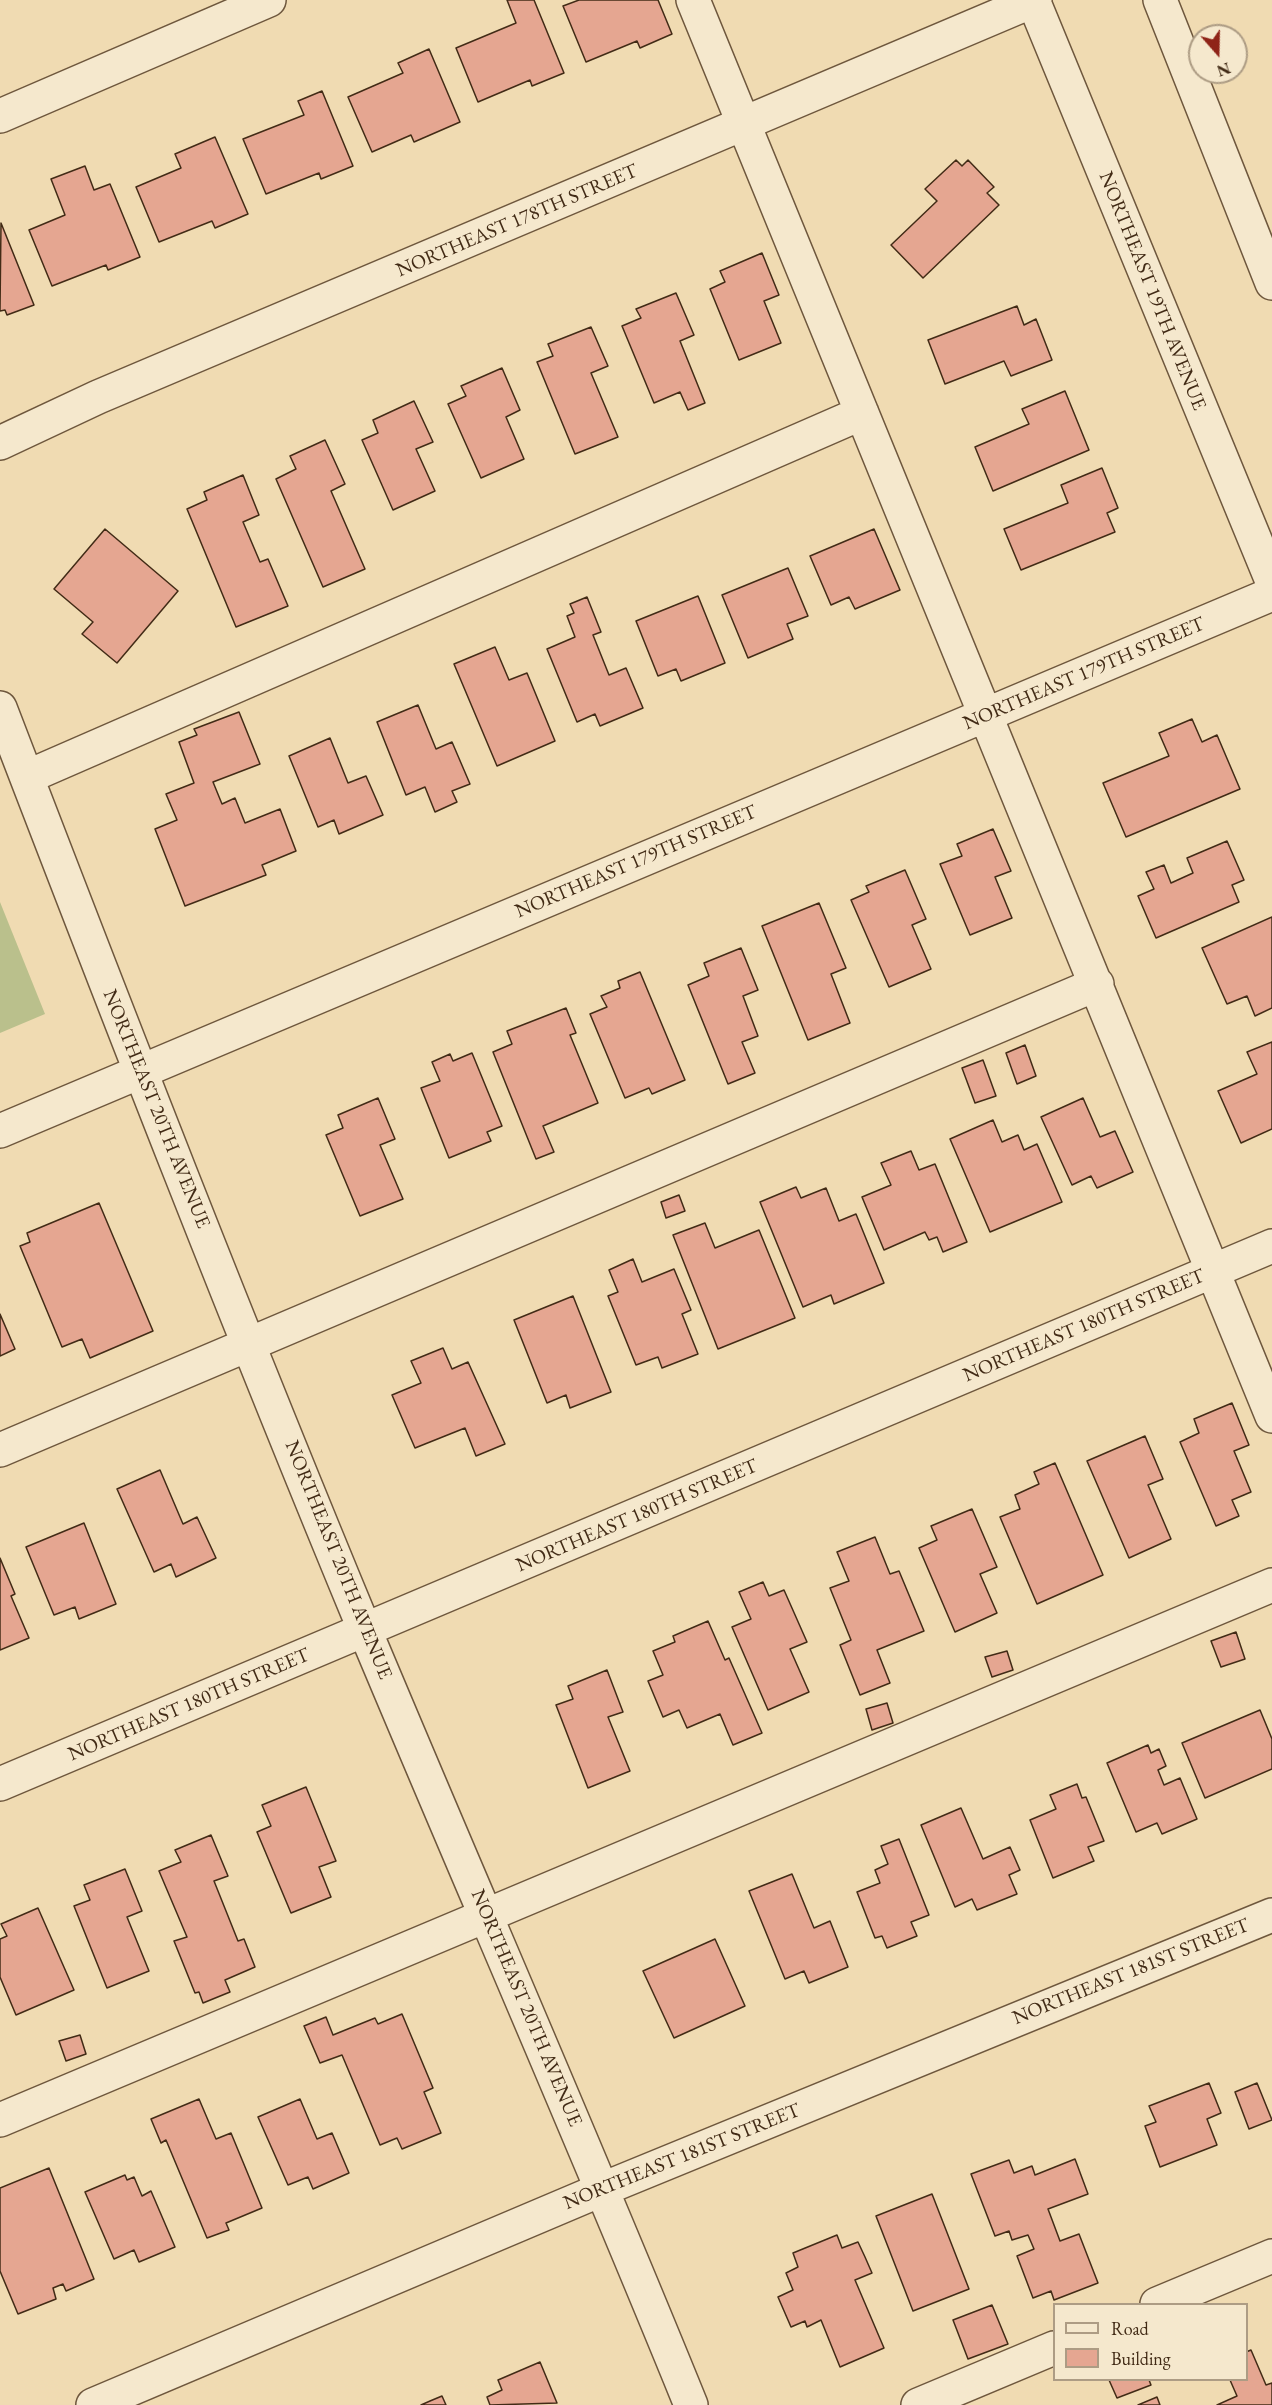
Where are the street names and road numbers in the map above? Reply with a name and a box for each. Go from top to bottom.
street label: NORTHEAST 178TH STREET [393,159,641,283]
street label: NORTHEAST 19TH AVENUE [1093,168,1211,414]
street label: NORTHEAST 179TH STREET [960,612,1208,736]
street label: NORTHEAST 179TH STREET [512,800,760,924]
street label: NORTHEAST 20TH AVENUE [97,986,215,1232]
street label: NORTHEAST 180TH STREET [960,1264,1208,1388]
street label: NORTHEAST 20TH AVENUE [279,1437,397,1683]
street label: NORTHEAST 180TH STREET [513,1454,761,1578]
street label: NORTHEAST 180TH STREET [65,1643,313,1767]
street label: NORTHEAST 20TH AVENUE [465,1886,587,2130]
street label: NORTHEAST 181ST STREET [1009,1913,1253,2031]
street label: NORTHEAST 181ST STREET [560,2098,804,2216]

